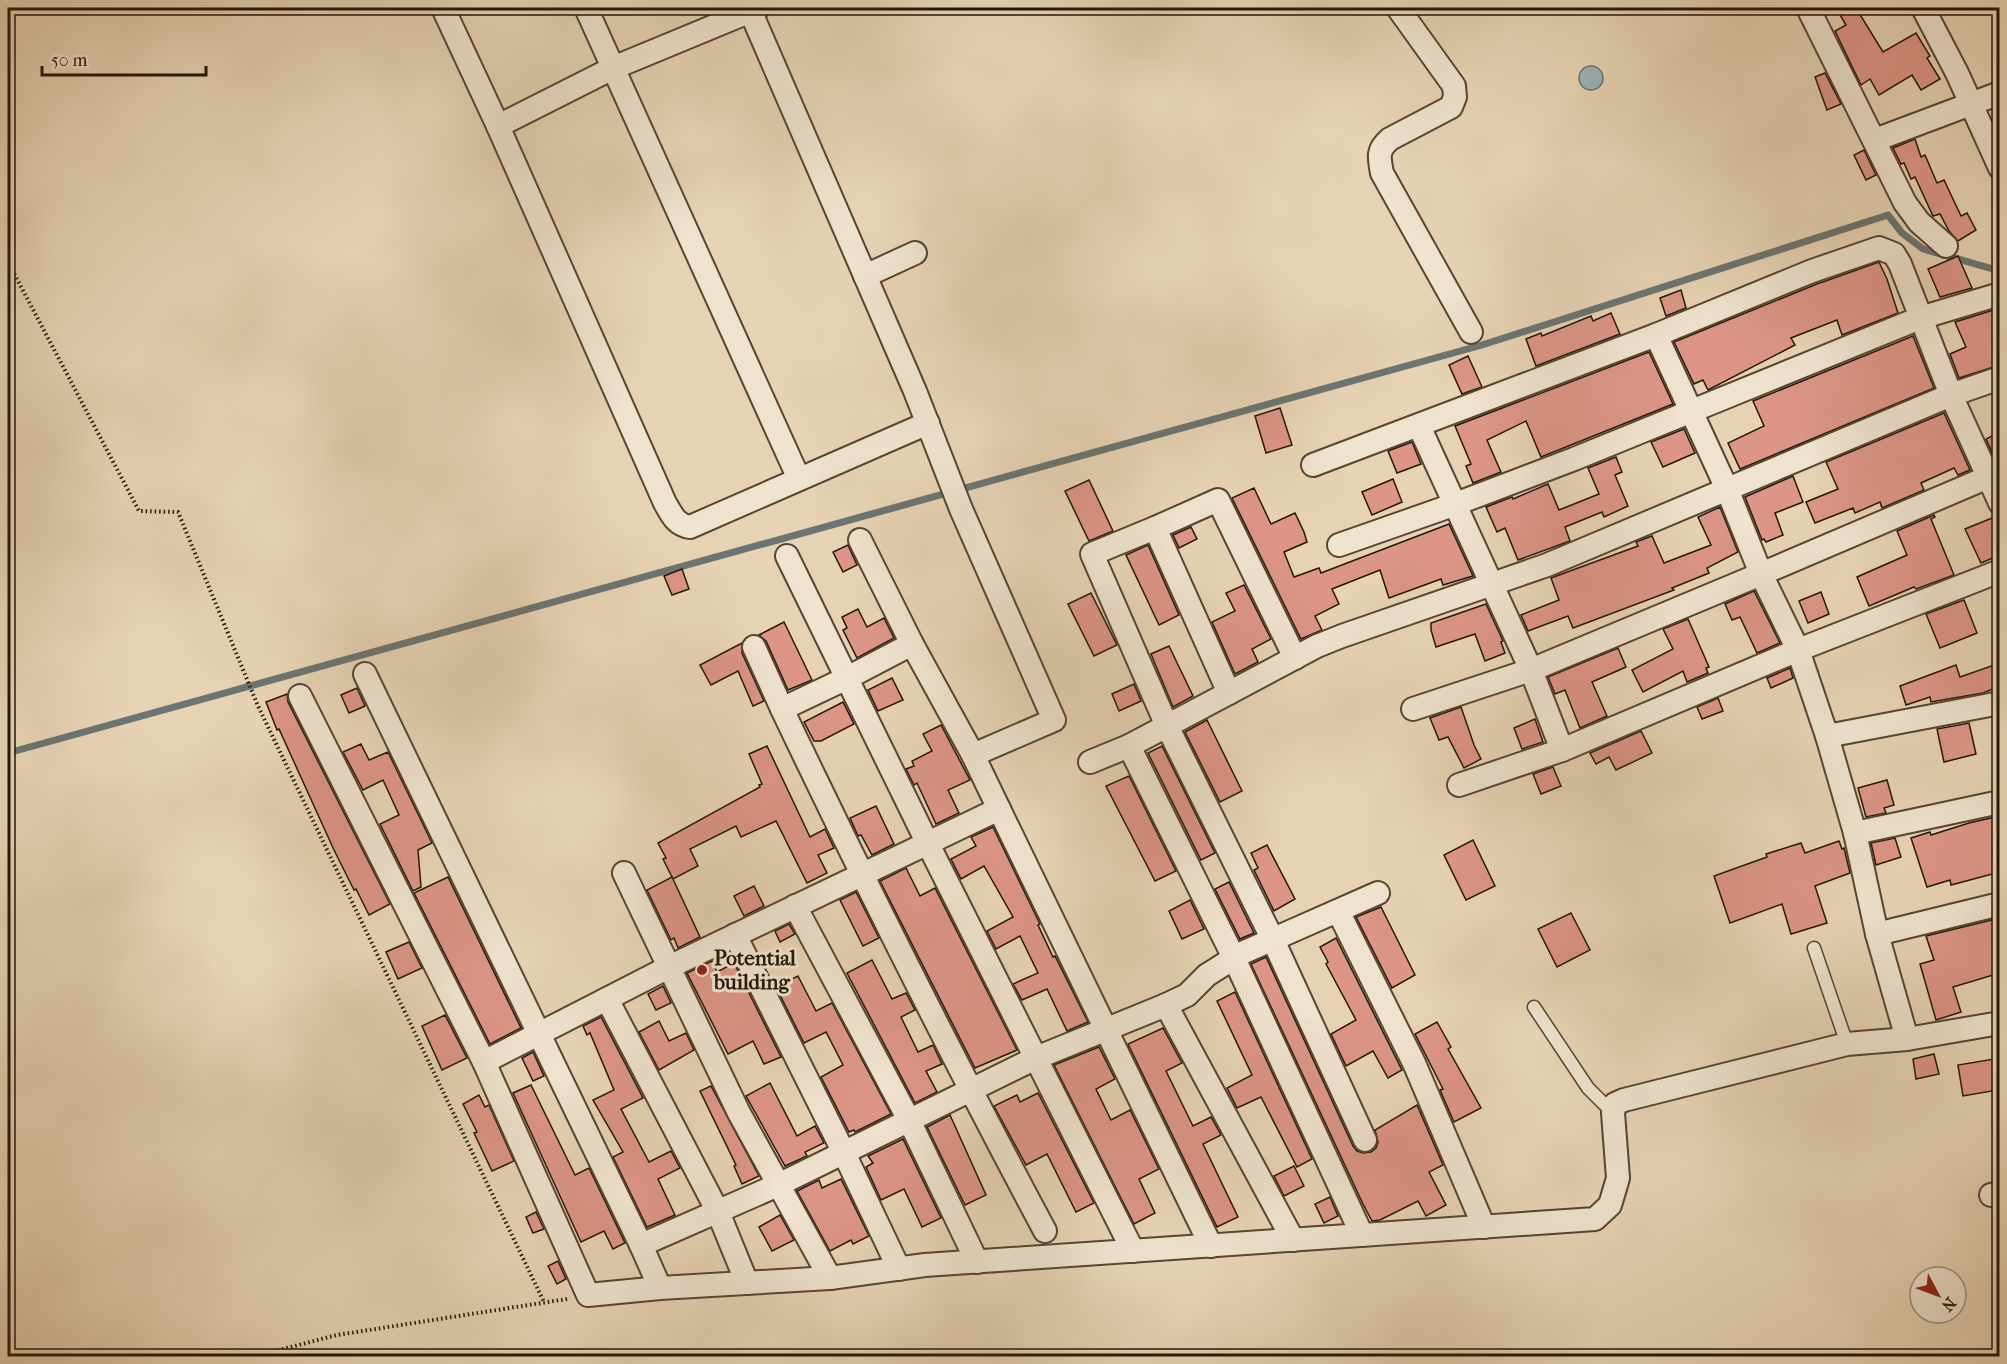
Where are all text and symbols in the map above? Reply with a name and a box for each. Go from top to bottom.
scale bar [42,39,206,77]
text: 50 m [51,50,88,71]
place label: Potential building [713,946,796,994]
marker: Potential building [695,963,709,977]
north arrow [1908,1265,1968,1325]
text: N [1937,1294,1960,1316]

